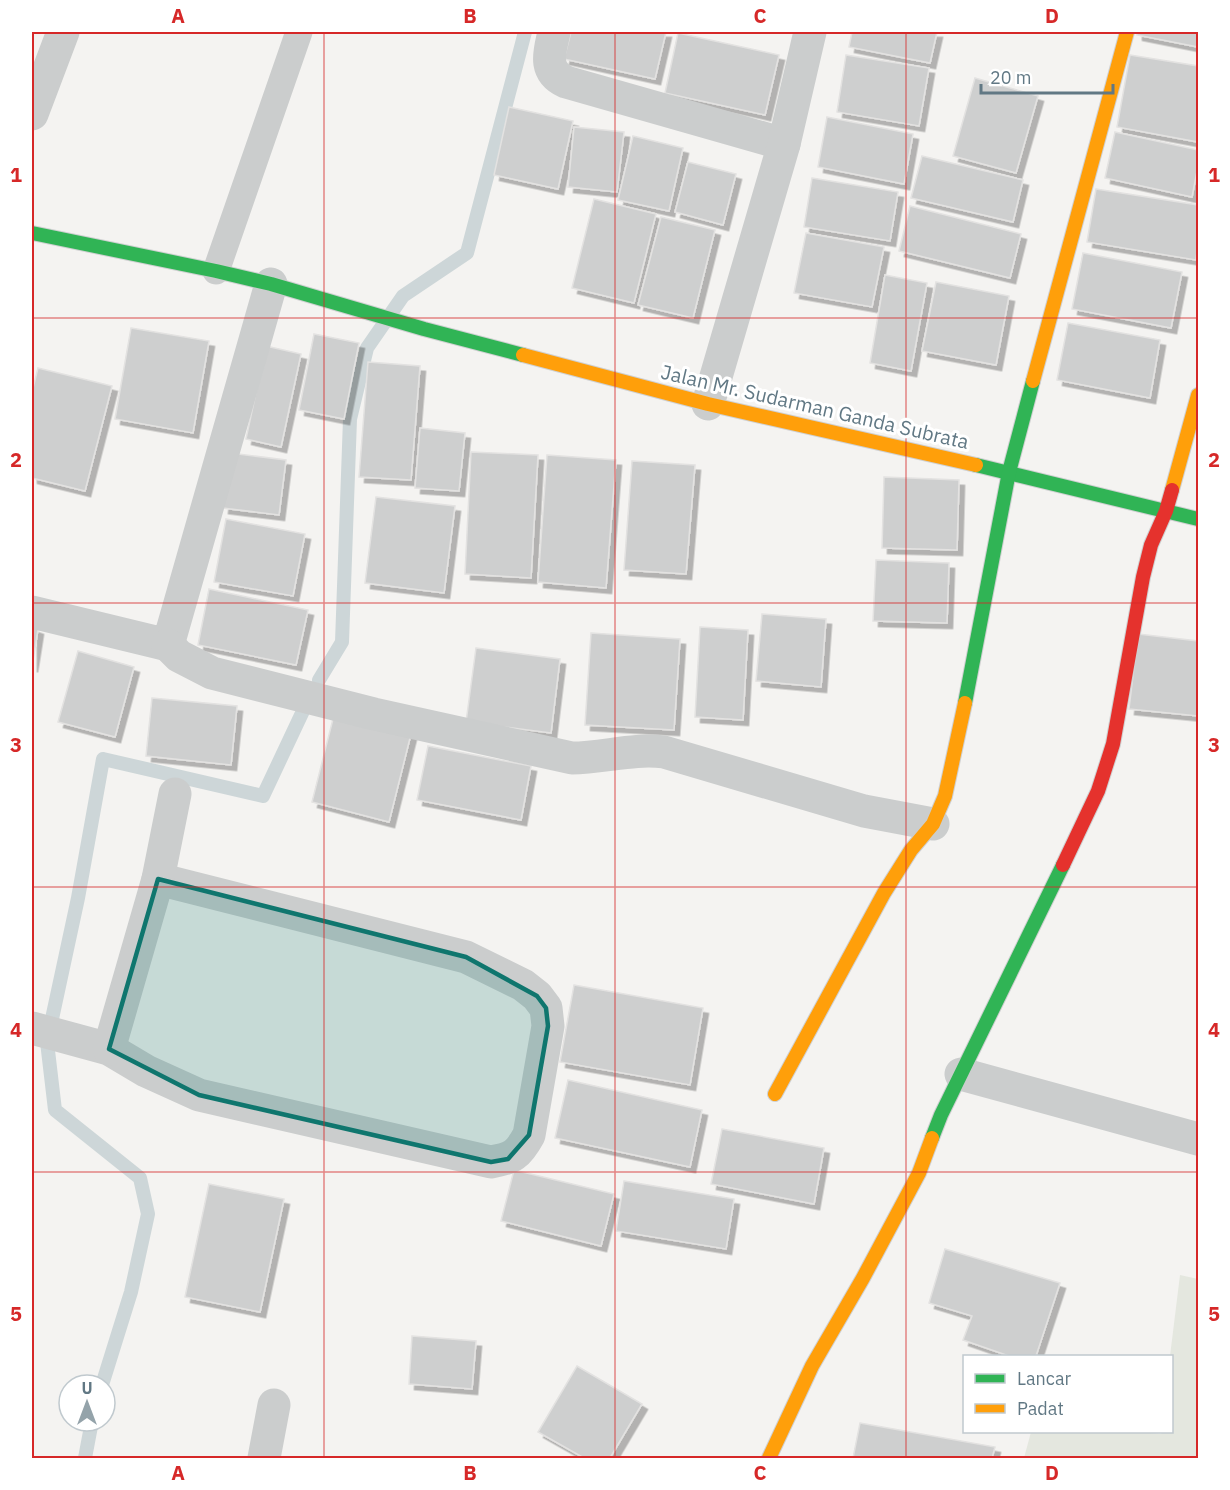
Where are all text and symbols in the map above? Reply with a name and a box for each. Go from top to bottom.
text: A [171,2,185,29]
text: B [463,2,477,29]
text: C [753,2,767,29]
text: D [1045,2,1059,29]
scale bar [981,57,1113,95]
text: 20 m [990,66,1032,89]
text: 1 [10,161,22,188]
text: 1 [1208,161,1220,188]
street label: Jalan Mr. Sudarman Ganda Subrata [659,358,972,455]
text: 2 [10,446,22,473]
text: 2 [1208,446,1220,473]
text: 3 [10,731,22,758]
text: 3 [1208,731,1220,758]
text: 4 [10,1016,22,1043]
text: 4 [1208,1016,1220,1043]
text: 5 [10,1300,22,1327]
text: 5 [1208,1300,1220,1327]
legend [963,1355,1173,1433]
text: Lancar [1017,1367,1072,1390]
north arrow [57,1373,117,1433]
text: U [81,1378,93,1398]
text: Padat [1017,1397,1064,1420]
text: A [171,1459,185,1486]
text: B [463,1459,477,1486]
text: C [753,1459,767,1486]
text: D [1045,1459,1059,1486]

